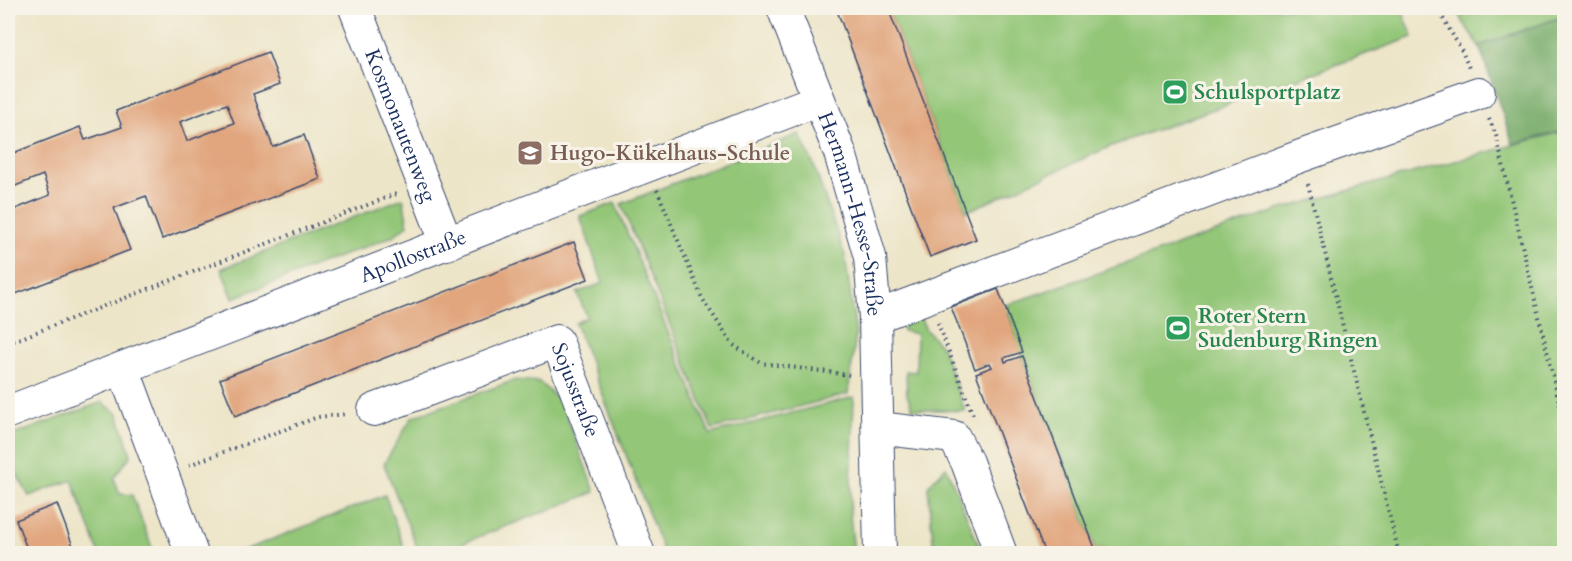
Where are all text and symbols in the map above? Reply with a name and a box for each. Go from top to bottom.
street label: Kosmonautenweg [358,45,444,206]
sports icon: Schulsportplatz [1160,77,1190,107]
place label: Schulsportplatz [1194,78,1341,107]
street label: Hermann-Hesse-Straße [811,107,889,317]
school or university icon: Hugo-Kükelhaus-Schule [515,138,545,168]
place label: Hugo-Kükelhaus-Schule [550,139,790,168]
street label: Apollostraße [356,222,470,290]
place label: Roter Stern Sudenburg Ringen [1198,302,1378,355]
sports icon: Roter Stern Sudenburg Ringen [1163,313,1193,343]
street label: Sojusstraße [545,339,607,441]

